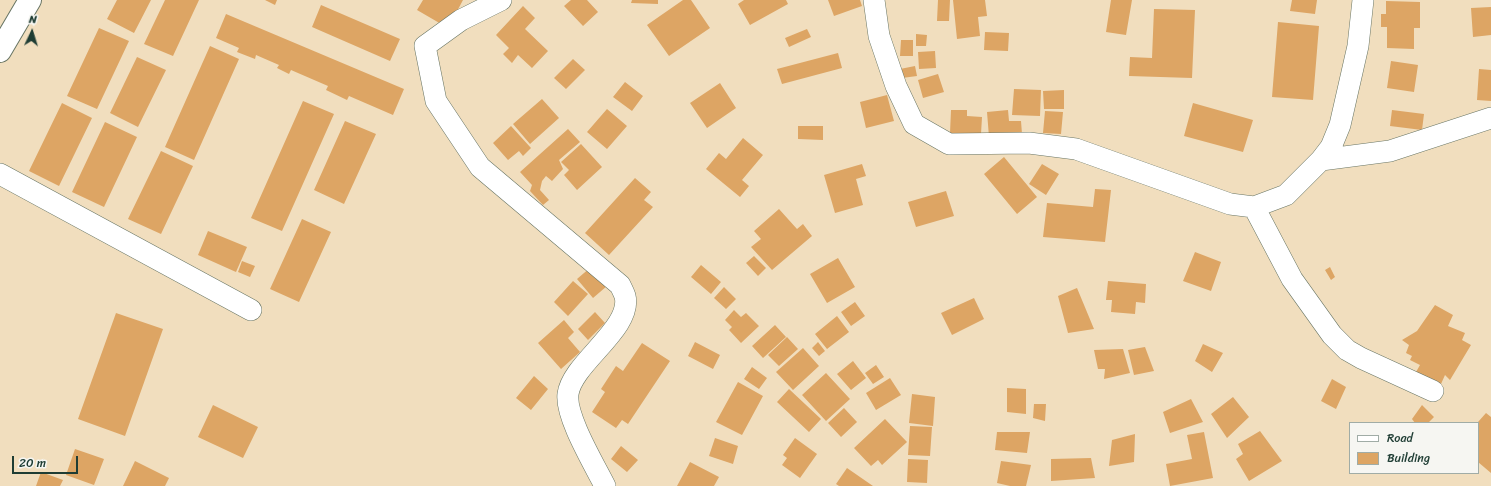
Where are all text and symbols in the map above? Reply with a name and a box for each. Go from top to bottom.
text: N [28,10,37,29]
north arrow [12,12,52,52]
legend [1349,422,1479,474]
text: Road [1387,427,1413,449]
text: Building [1387,447,1430,469]
scale bar [14,448,80,474]
text: 20 m [19,452,46,474]

